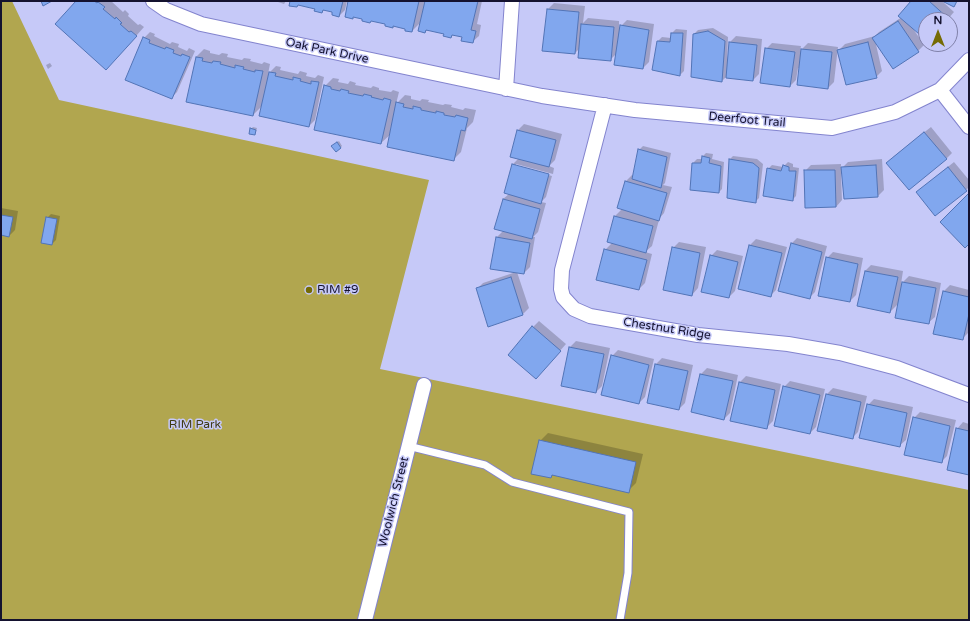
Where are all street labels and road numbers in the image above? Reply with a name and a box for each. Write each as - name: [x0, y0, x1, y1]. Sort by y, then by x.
- street label: Oak Park Drive: [284, 35, 370, 67]
- street label: Deerfoot Trail: [708, 109, 786, 131]
- street label: Chestnut Ridge: [622, 315, 712, 343]
- street label: Woolwich Street: [376, 455, 412, 549]

